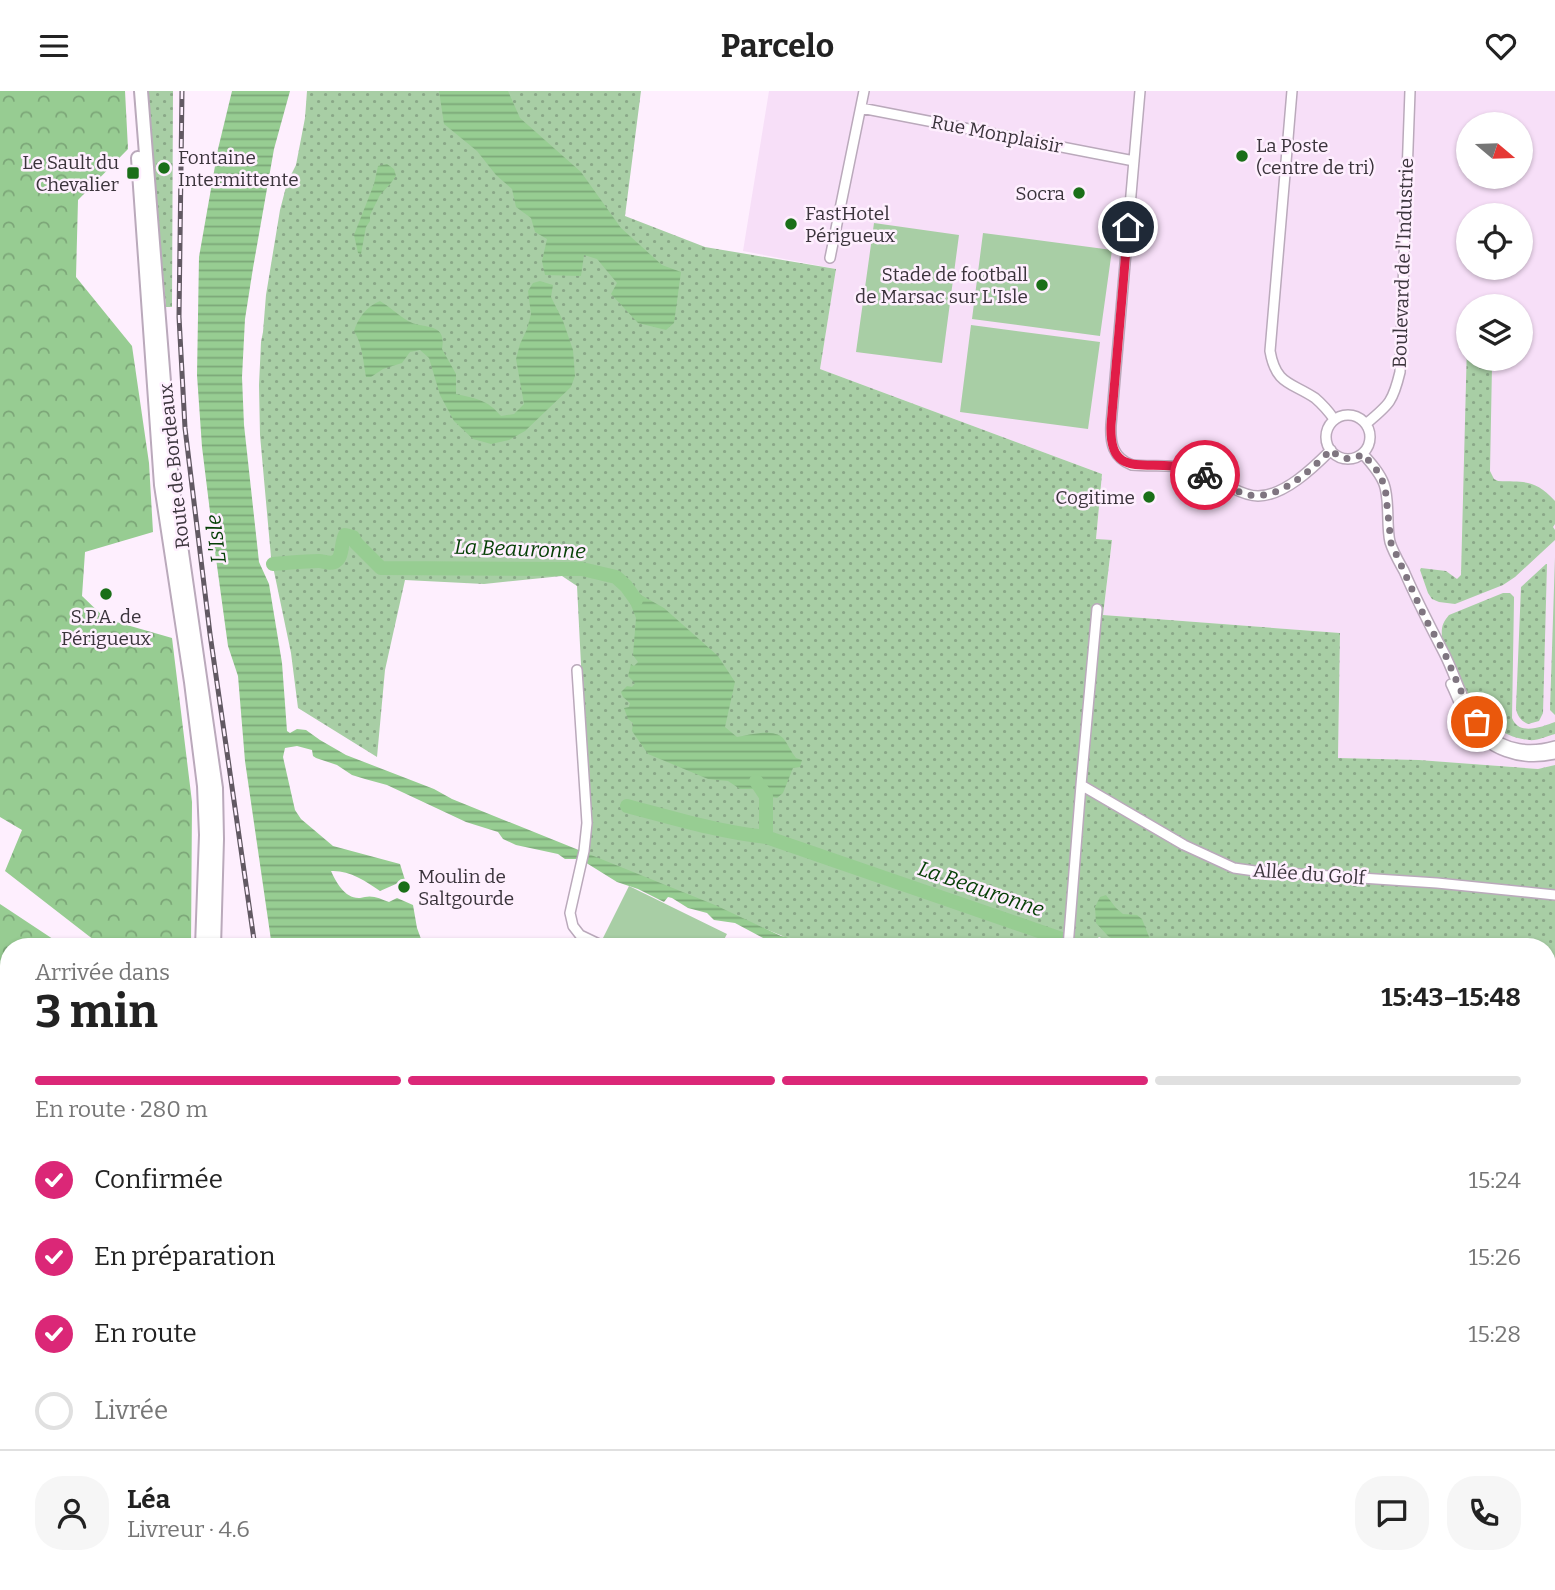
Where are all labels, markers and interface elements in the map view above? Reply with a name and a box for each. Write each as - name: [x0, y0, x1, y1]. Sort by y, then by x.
- icon: menu: [35, 27, 73, 65]
- text: Parcelo: [721, 27, 834, 65]
- icon: heart: [1482, 27, 1520, 65]
- street label: Rue Monplaisir: [929, 110, 1065, 158]
- north arrow: [1456, 112, 1533, 189]
- map controls: [1456, 112, 1533, 371]
- place label: La Poste (centre de tri): [1256, 134, 1375, 179]
- place label: Fontaine Intermittente: [178, 146, 299, 191]
- marker: La Poste (centre de tri): [1234, 148, 1250, 164]
- place label: Le Sault du Chevalier: [22, 151, 120, 196]
- street label: Boulevard de l'Industrie: [1388, 158, 1418, 368]
- marker: Fontaine Intermittente: [156, 160, 172, 176]
- marker: Le Sault du Chevalier: [125, 165, 141, 181]
- place label: Socra: [1015, 182, 1066, 205]
- marker: Socra: [1071, 185, 1087, 201]
- pin: [1098, 197, 1158, 257]
- place label: FastHotel Périgueux: [805, 202, 896, 247]
- button: locate: [1456, 203, 1533, 280]
- icon: home: [1109, 208, 1147, 246]
- marker: FastHotel Périgueux: [783, 216, 799, 232]
- place label: Stade de football de Marsac sur L'Isle: [855, 263, 1028, 308]
- marker: Stade de football de Marsac sur L'Isle: [1034, 277, 1050, 293]
- button: layers: [1456, 294, 1533, 371]
- street label: Route de Bordeaux: [154, 382, 194, 550]
- courier: [1170, 440, 1240, 510]
- icon: bike: [1186, 456, 1224, 494]
- place label: Cogitime: [1055, 486, 1135, 509]
- marker: Cogitime: [1141, 489, 1157, 505]
- water label: L'Isle: [200, 513, 232, 565]
- water label: La Beauronne: [454, 534, 587, 564]
- marker: S.P.A. de Périgueux: [98, 586, 114, 602]
- place label: S.P.A. de Périgueux: [61, 605, 152, 650]
- pin: [1447, 692, 1507, 752]
- icon: bag: [1458, 703, 1496, 741]
- water label: La Beauronne: [914, 855, 1048, 923]
- street label: Allée du Golf: [1252, 859, 1367, 889]
- place label: Moulin de Saltgourde: [418, 865, 514, 910]
- marker: Moulin de Saltgourde: [396, 879, 412, 895]
- text: Arrivée dans: [35, 958, 170, 986]
- text: 15:43–15:48: [1381, 982, 1521, 1013]
- text: 3 min: [35, 984, 158, 1039]
- text: En route · 280 m: [35, 1095, 208, 1123]
- icon: check: [35, 1161, 73, 1199]
- text: Confirmée: [94, 1164, 223, 1195]
- text: 15:24: [1469, 1166, 1521, 1194]
- icon: check: [35, 1238, 73, 1276]
- text: En préparation: [94, 1241, 275, 1272]
- text: 15:26: [1469, 1243, 1521, 1271]
- icon: check: [35, 1315, 73, 1353]
- text: En route: [94, 1318, 197, 1349]
- text: 15:28: [1468, 1320, 1521, 1348]
- text: Livrée: [94, 1395, 168, 1426]
- button: person: [35, 1476, 109, 1550]
- button: chat: [1355, 1476, 1429, 1550]
- button: phone: [1447, 1476, 1521, 1550]
- text: Léa: [127, 1484, 170, 1515]
- text: Livreur · 4.6: [127, 1515, 250, 1543]

